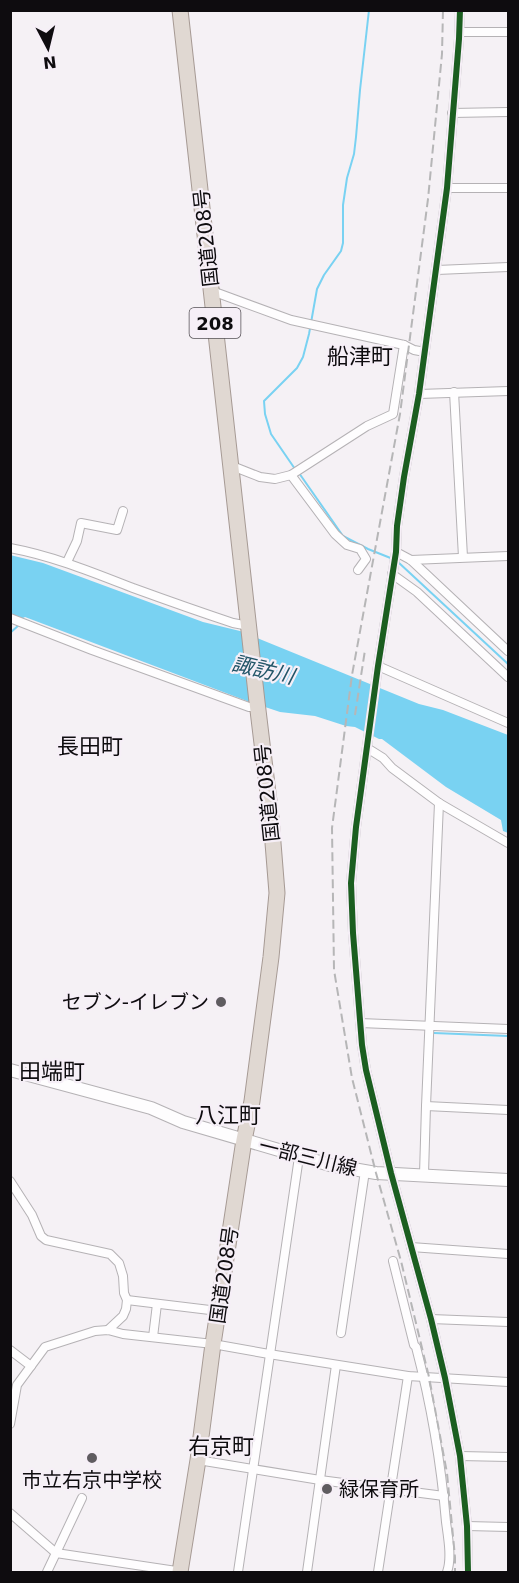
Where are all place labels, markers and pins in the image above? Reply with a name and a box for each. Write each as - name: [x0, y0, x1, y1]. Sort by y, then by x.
- place label: セブン-イレブン: [62, 990, 209, 1014]
- marker: セブン-イレブン: [214, 995, 228, 1009]
- marker: 市立右京中学校: [85, 1451, 99, 1465]
- place label: 市立右京中学校: [22, 1468, 162, 1492]
- place label: 緑保育所: [339, 1477, 419, 1501]
- marker: 緑保育所: [320, 1482, 334, 1496]

